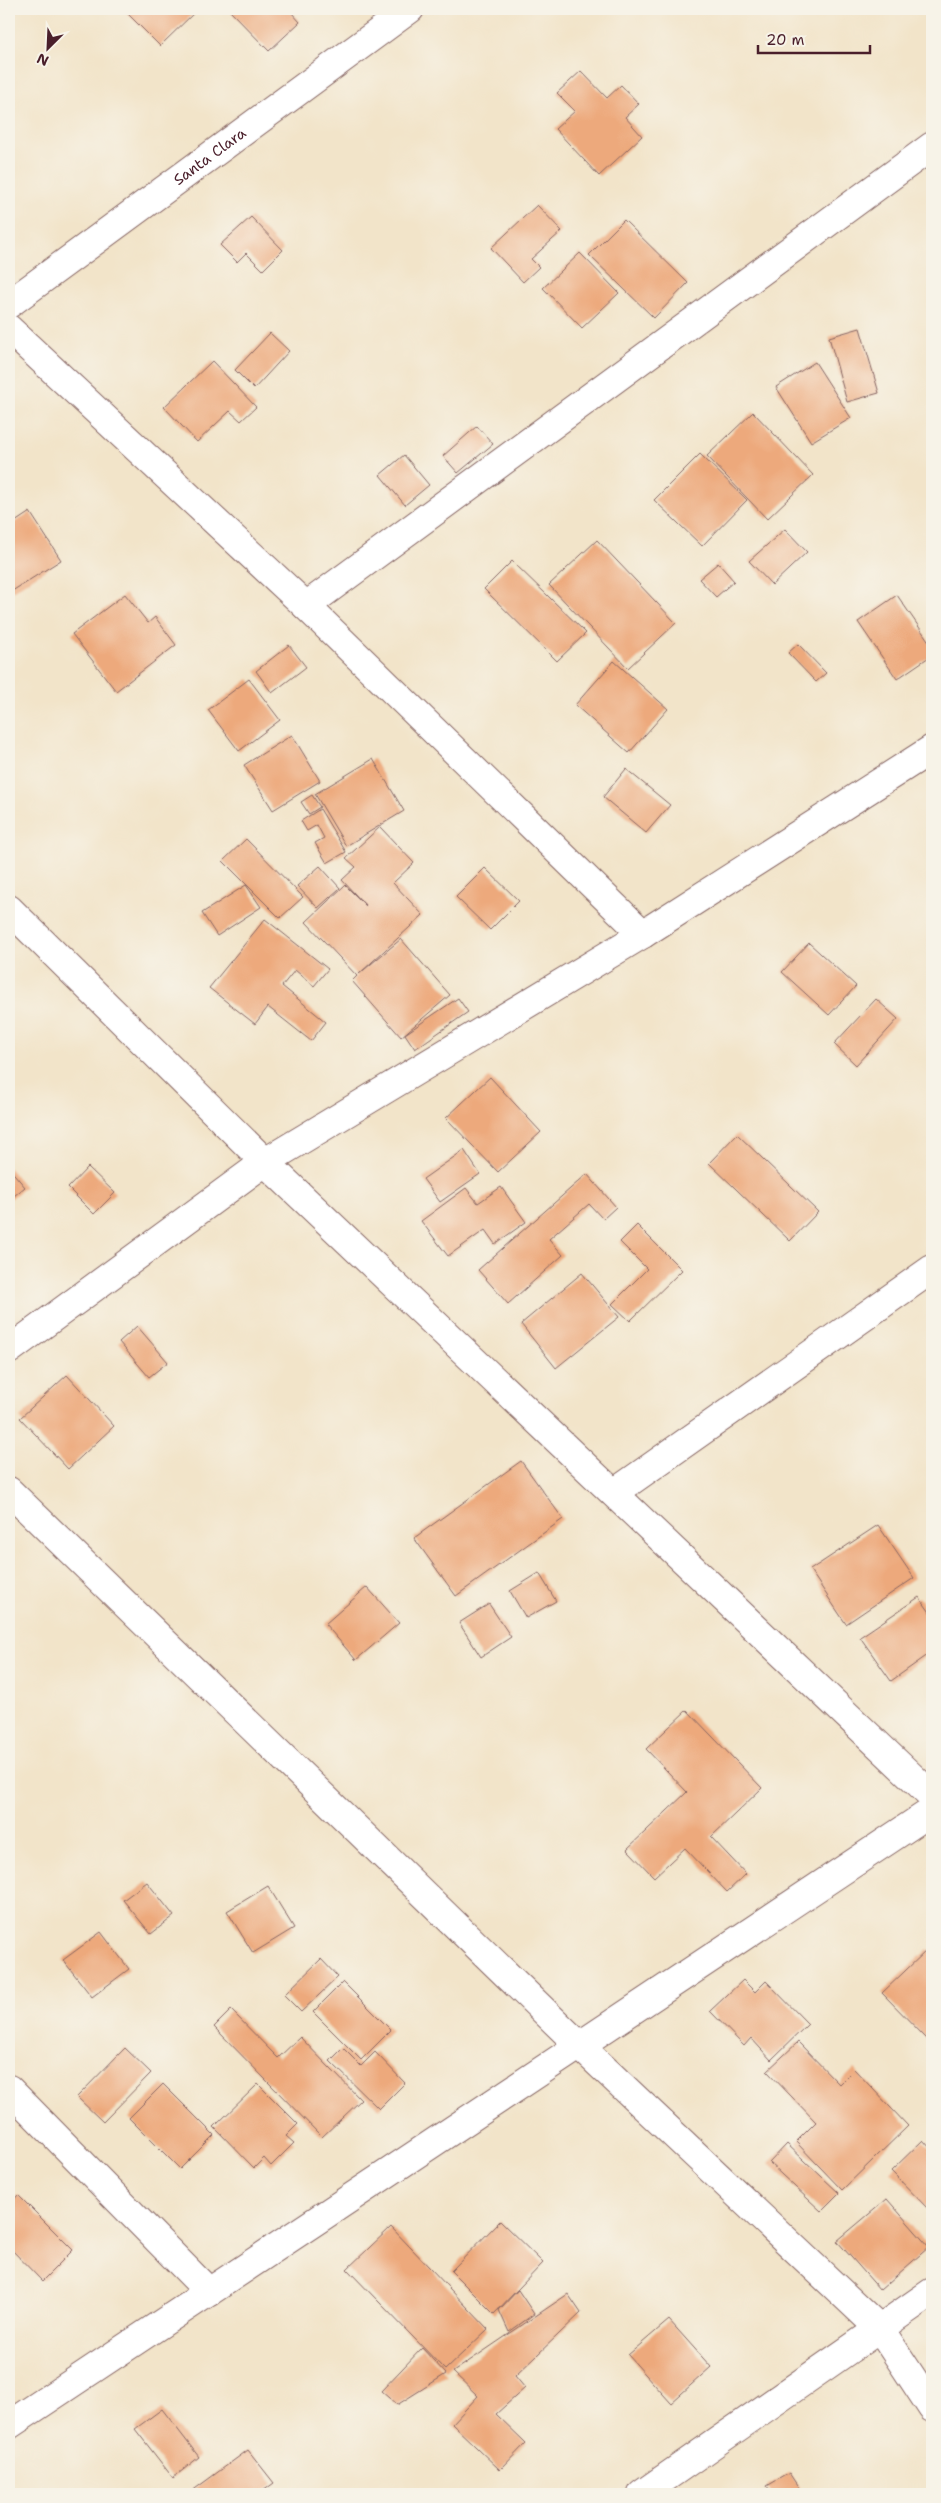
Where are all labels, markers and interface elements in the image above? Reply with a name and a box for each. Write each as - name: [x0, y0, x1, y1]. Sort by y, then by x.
- north arrow: [22, 22, 72, 72]
- scale bar: [758, 22, 871, 54]
- text: 20 m: [766, 30, 805, 50]
- text: N: [34, 49, 51, 70]
- street label: Santa Clara: [169, 123, 250, 190]

